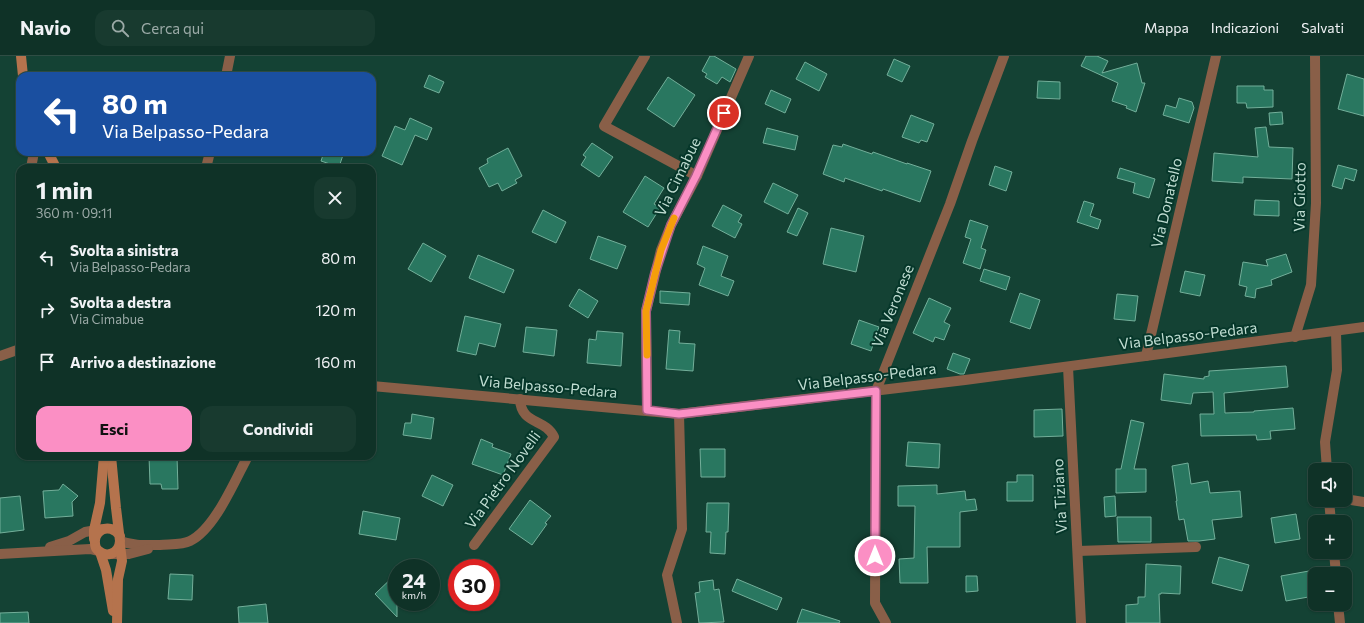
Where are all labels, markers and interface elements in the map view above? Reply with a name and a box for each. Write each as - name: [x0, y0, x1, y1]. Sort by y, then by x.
- search box: [95, 10, 375, 46]
- text: Navio: [20, 16, 71, 39]
- icon: search: [109, 17, 131, 39]
- text: Cerca qui: [141, 19, 204, 37]
- text: Mappa: [1144, 19, 1189, 36]
- text: Indicazioni: [1211, 19, 1279, 36]
- text: Salvati: [1301, 19, 1344, 36]
- text: 80 m: [102, 86, 168, 120]
- icon: left: [36, 88, 88, 140]
- pin: [707, 96, 741, 130]
- icon: arrive: [713, 102, 735, 124]
- text: Via Belpasso-Pedara: [102, 120, 269, 142]
- street label: Via Cimabue: [650, 134, 704, 219]
- street label: Via Donatello: [1147, 156, 1185, 250]
- street label: Via Giotto: [1289, 162, 1309, 232]
- text: 1 min: [36, 175, 93, 204]
- button: close: [314, 177, 356, 219]
- text: 360 m · 09:11: [36, 205, 112, 221]
- text: Svolta a sinistra: [70, 241, 179, 259]
- icon: left: [36, 247, 58, 269]
- text: 80 m: [321, 249, 356, 267]
- text: Via Belpasso-Pedara: [70, 259, 191, 275]
- street label: Via Veronese: [867, 261, 917, 350]
- text: Svolta a destra: [70, 293, 171, 311]
- icon: right: [36, 299, 58, 321]
- text: 120 m: [316, 301, 356, 319]
- text: Via Cimabue: [70, 311, 144, 327]
- street label: Via Belpasso-Pedara: [1118, 318, 1258, 352]
- icon: arrive: [36, 351, 58, 373]
- text: Arrivo a destinazione: [70, 353, 216, 371]
- text: 160 m: [315, 353, 356, 371]
- street label: Via Belpasso-Pedara: [797, 359, 937, 393]
- street label: Via Belpasso-Pedara: [478, 371, 618, 401]
- button: Esci: [36, 406, 192, 452]
- button: Condividi: [200, 406, 356, 452]
- street label: Via Pietro Novelli: [461, 427, 544, 532]
- street label: Via Tiziano: [1048, 458, 1070, 534]
- map controls: [1308, 463, 1352, 611]
- button: sound: [1308, 463, 1352, 507]
- button: +: [1308, 515, 1352, 559]
- position arrow: [854, 535, 896, 577]
- speed limit sign: 30: [448, 559, 500, 611]
- button: −: [1308, 567, 1352, 611]
- text: 24: [402, 568, 426, 592]
- text: km/h: [402, 589, 426, 601]

